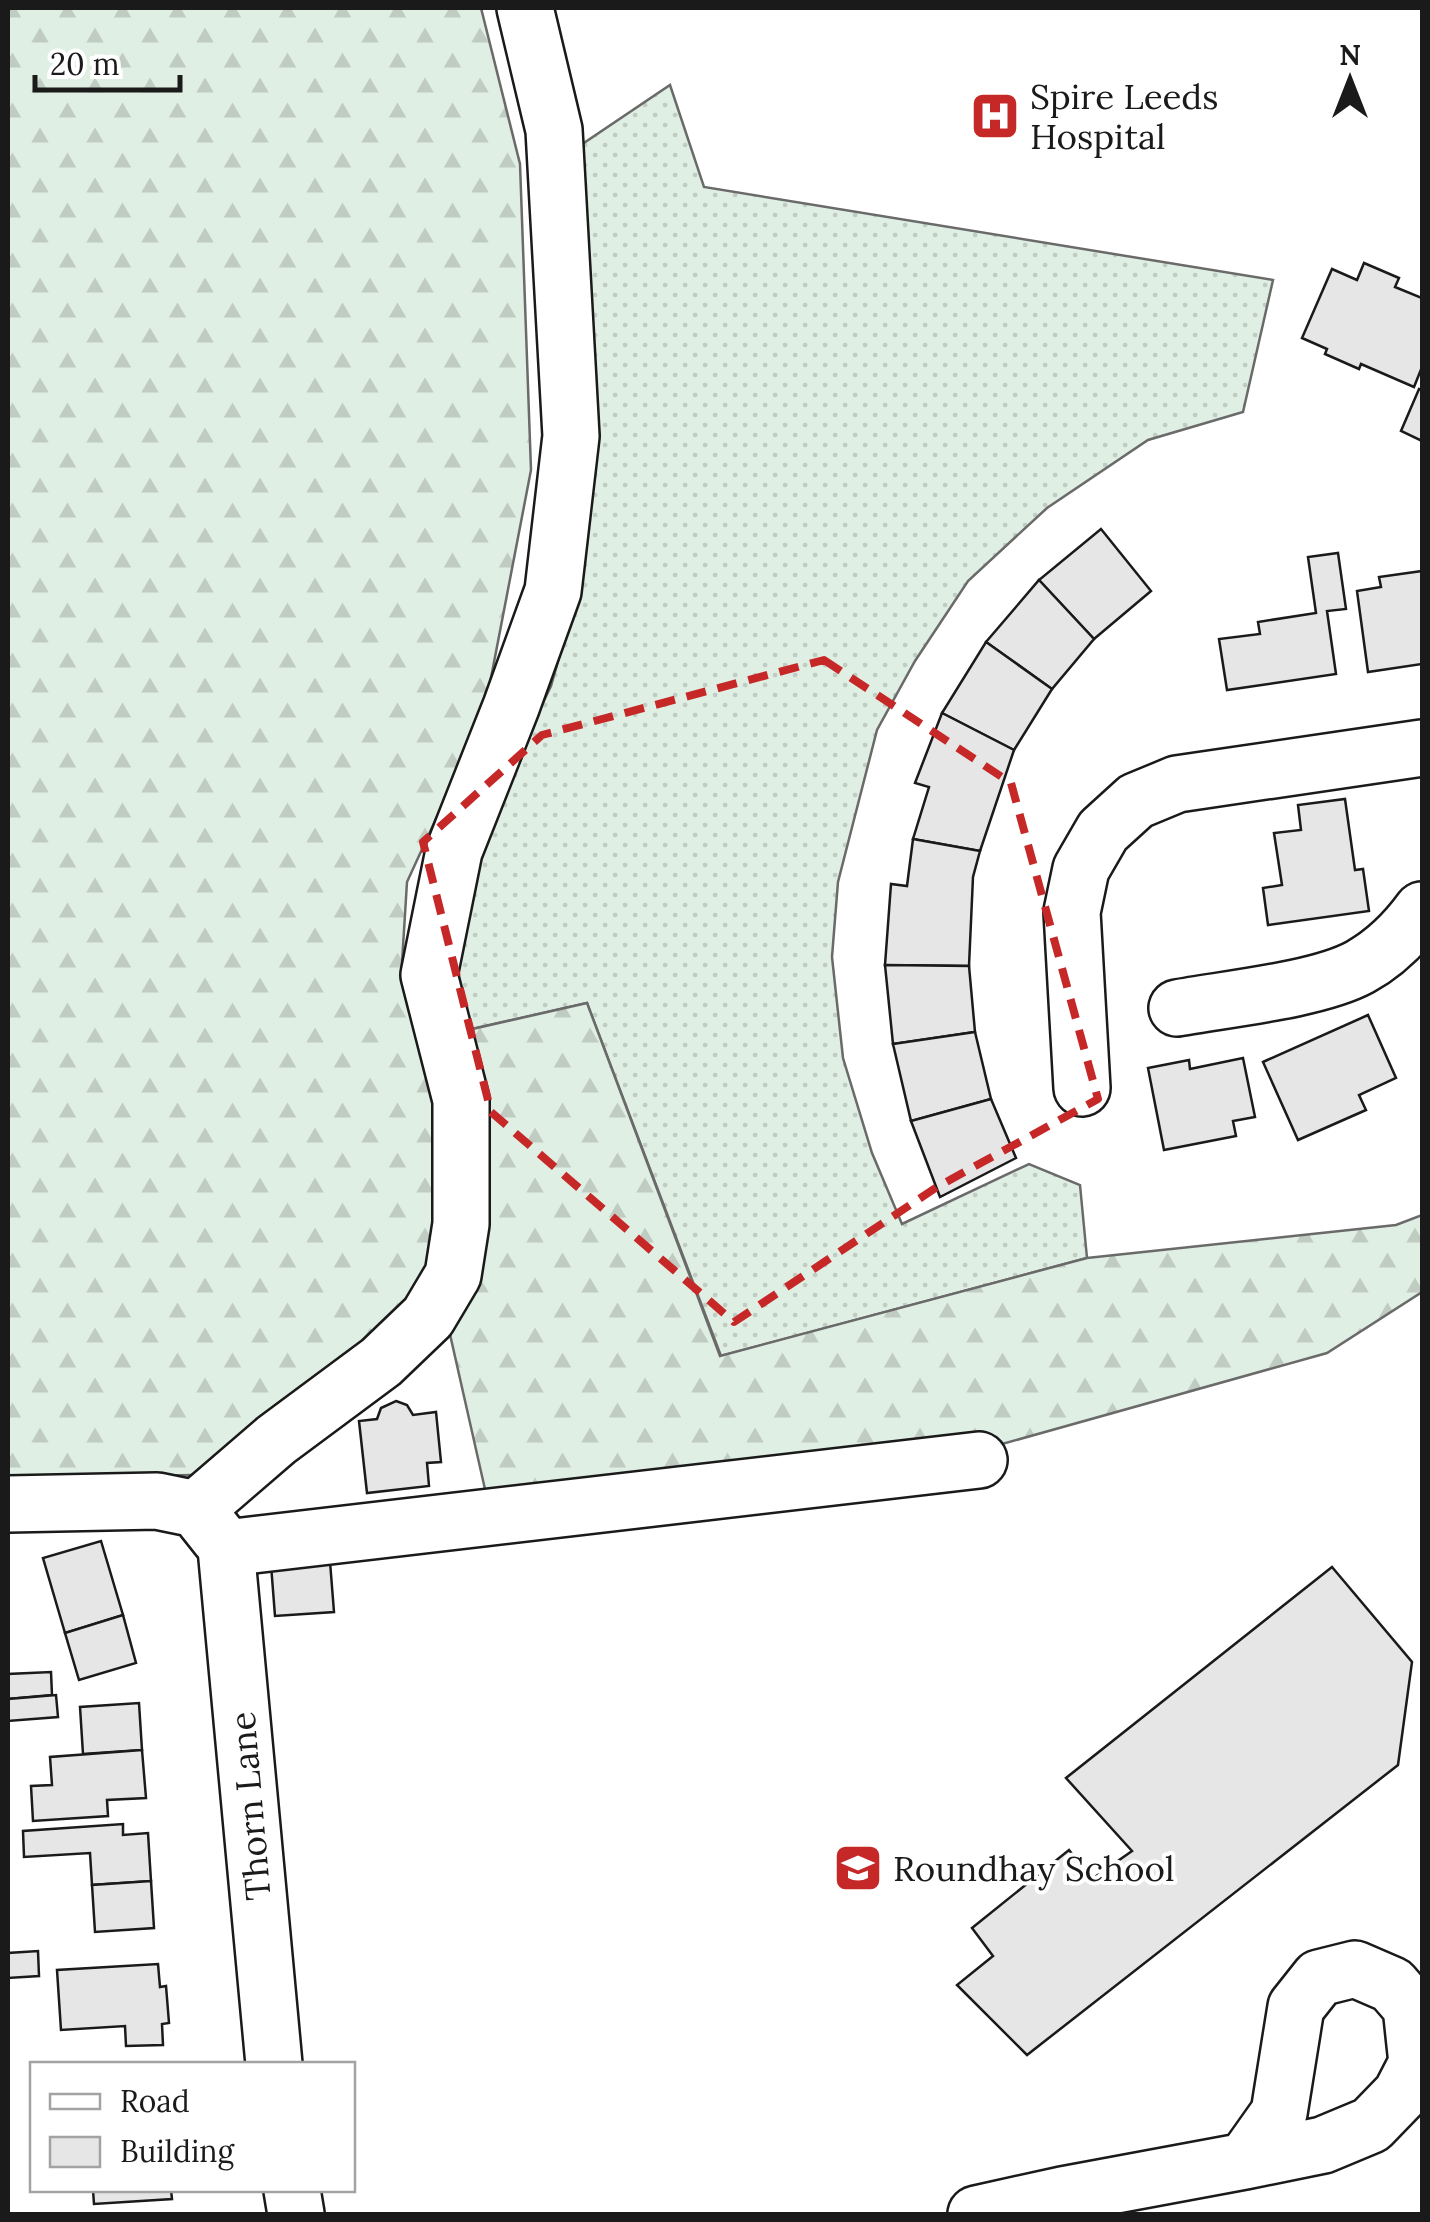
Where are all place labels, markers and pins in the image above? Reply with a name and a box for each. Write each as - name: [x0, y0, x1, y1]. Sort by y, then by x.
- place label: Spire Leeds Hospital: [1030, 74, 1218, 159]
- hospital icon: Spire Leeds Hospital: [969, 90, 1021, 142]
- school or university icon: Roundhay School: [832, 1842, 884, 1894]
- place label: Roundhay School: [893, 1846, 1175, 1891]

